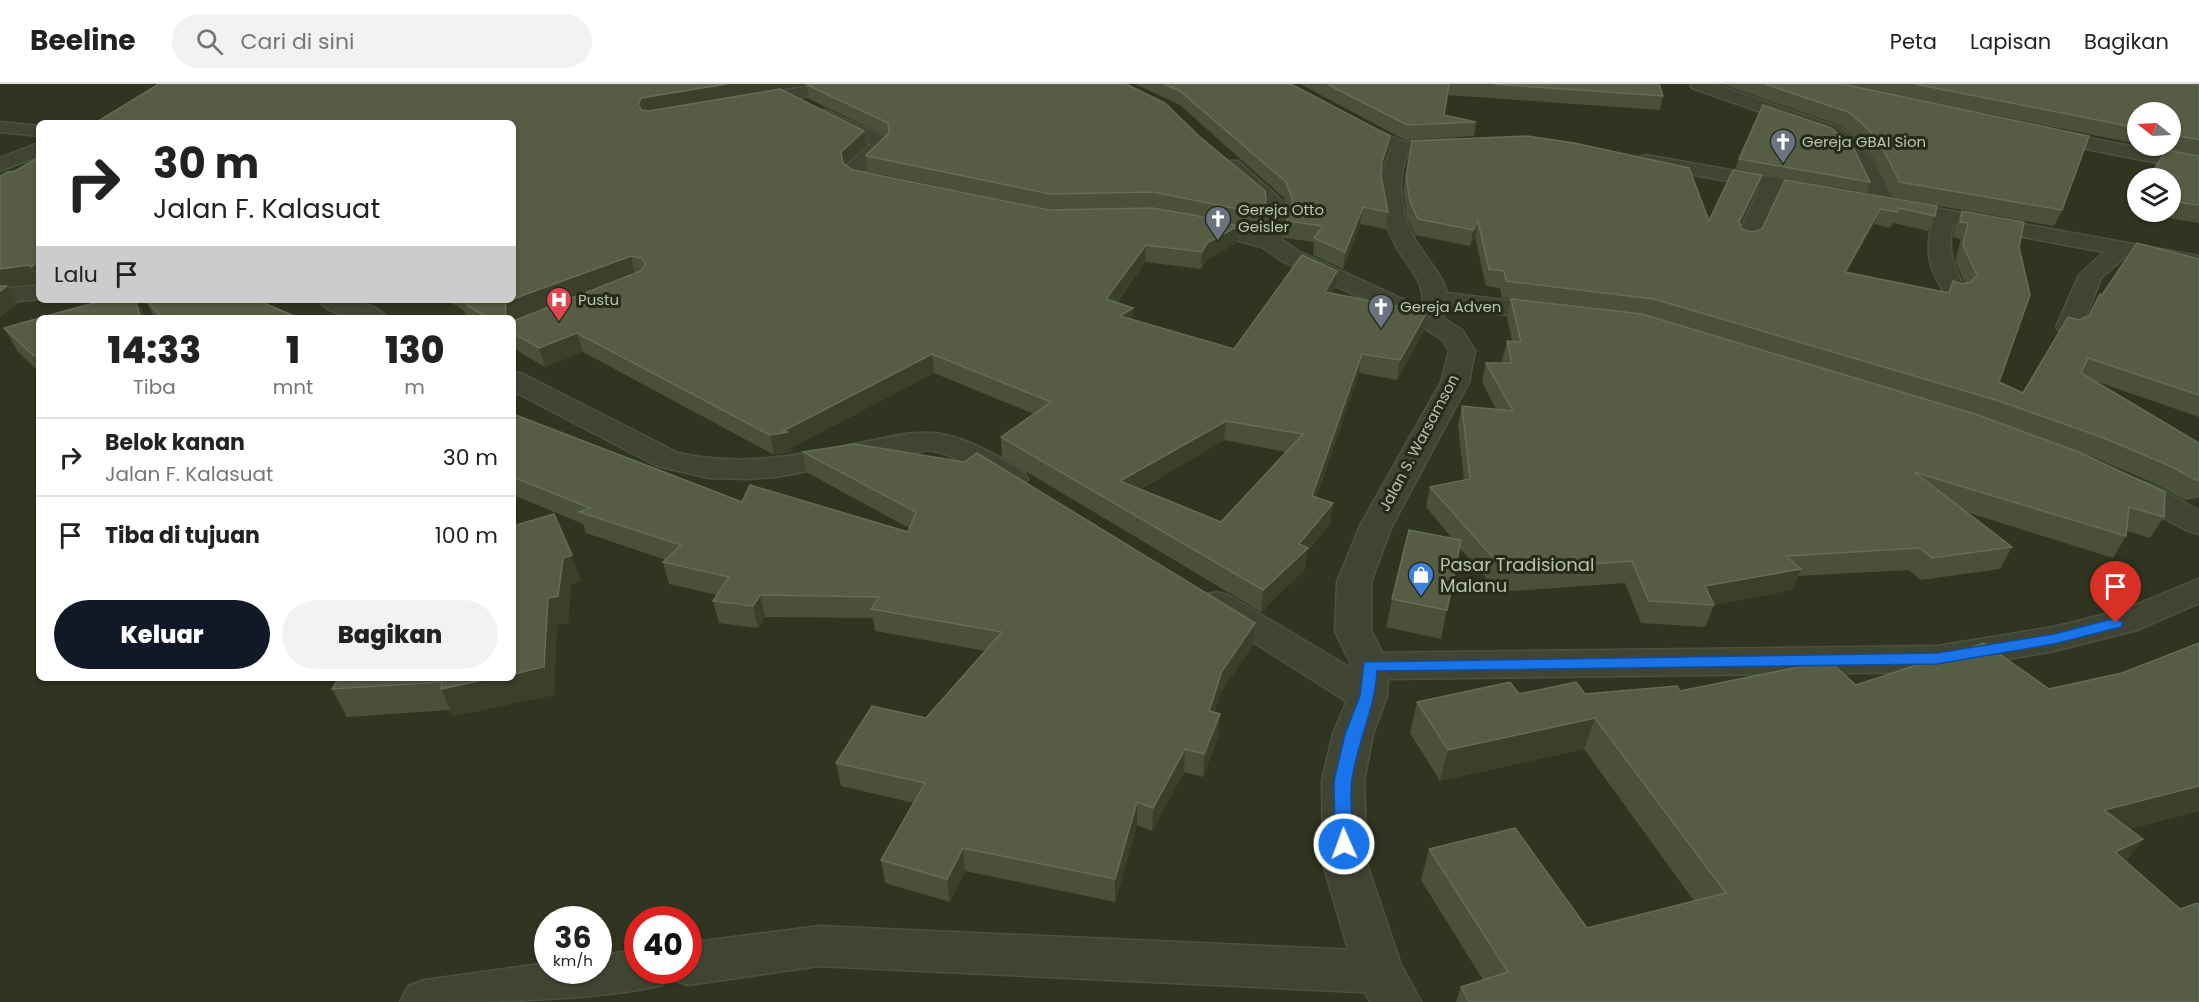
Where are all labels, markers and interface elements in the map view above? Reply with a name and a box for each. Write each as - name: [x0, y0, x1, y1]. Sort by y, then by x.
- search box: [172, 14, 592, 68]
- text: Beeline: [30, 21, 136, 60]
- icon: search: [193, 25, 226, 58]
- text: Cari di sini: [241, 26, 355, 57]
- text: Peta: [1890, 27, 1937, 56]
- text: Lapisan: [1970, 27, 2051, 56]
- text: Bagikan: [2084, 27, 2169, 56]
- north arrow: [2127, 102, 2181, 156]
- map controls: [2127, 102, 2181, 222]
- church icon: Gereja GBAI Sion: [1768, 127, 1798, 165]
- place label: Gereja GBAI Sion: [1802, 131, 1926, 152]
- text: 30 m: [153, 134, 259, 193]
- icon: right: [54, 144, 132, 222]
- button: layers: [2127, 168, 2181, 222]
- text: Jalan F. Kalasuat: [153, 190, 380, 227]
- place label: Gereja Otto Geisler: [1238, 199, 1324, 237]
- church icon: Gereja Otto Geisler: [1203, 204, 1233, 242]
- icon: arrive: [110, 258, 143, 291]
- text: Lalu: [54, 259, 98, 290]
- hospital icon: Pustu: [544, 285, 574, 323]
- place label: Pustu: [578, 289, 619, 310]
- church icon: Gereja Adven: [1366, 292, 1396, 330]
- place label: Gereja Adven: [1400, 296, 1501, 317]
- text: 14:33: [108, 325, 201, 376]
- text: 1: [286, 325, 300, 376]
- text: 130: [385, 325, 444, 376]
- street label: Jalan S. Warsamson: [1374, 371, 1464, 515]
- text: Tiba: [133, 373, 176, 401]
- text: mnt: [273, 373, 313, 401]
- text: m: [404, 373, 425, 401]
- text: Belok kanan: [105, 427, 245, 458]
- icon: right: [54, 441, 87, 474]
- text: 30 m: [443, 442, 498, 473]
- text: Jalan F. Kalasuat: [105, 460, 273, 488]
- icon: arrive: [54, 519, 87, 552]
- text: Tiba di tujuan: [105, 520, 260, 551]
- text: 100 m: [435, 520, 498, 551]
- place label: Pasar Tradisional Malanu: [1440, 552, 1594, 598]
- shop icon: Pasar Tradisional Malanu: [1406, 560, 1436, 598]
- pin: [2090, 561, 2141, 623]
- icon: arrive: [2099, 570, 2132, 603]
- button: Keluar: [54, 600, 270, 669]
- button: Bagikan: [282, 600, 498, 669]
- position arrow: [1312, 812, 1376, 876]
- speed limit sign: 40: [624, 906, 702, 984]
- text: 36: [554, 916, 592, 959]
- text: km/h: [553, 950, 593, 971]

